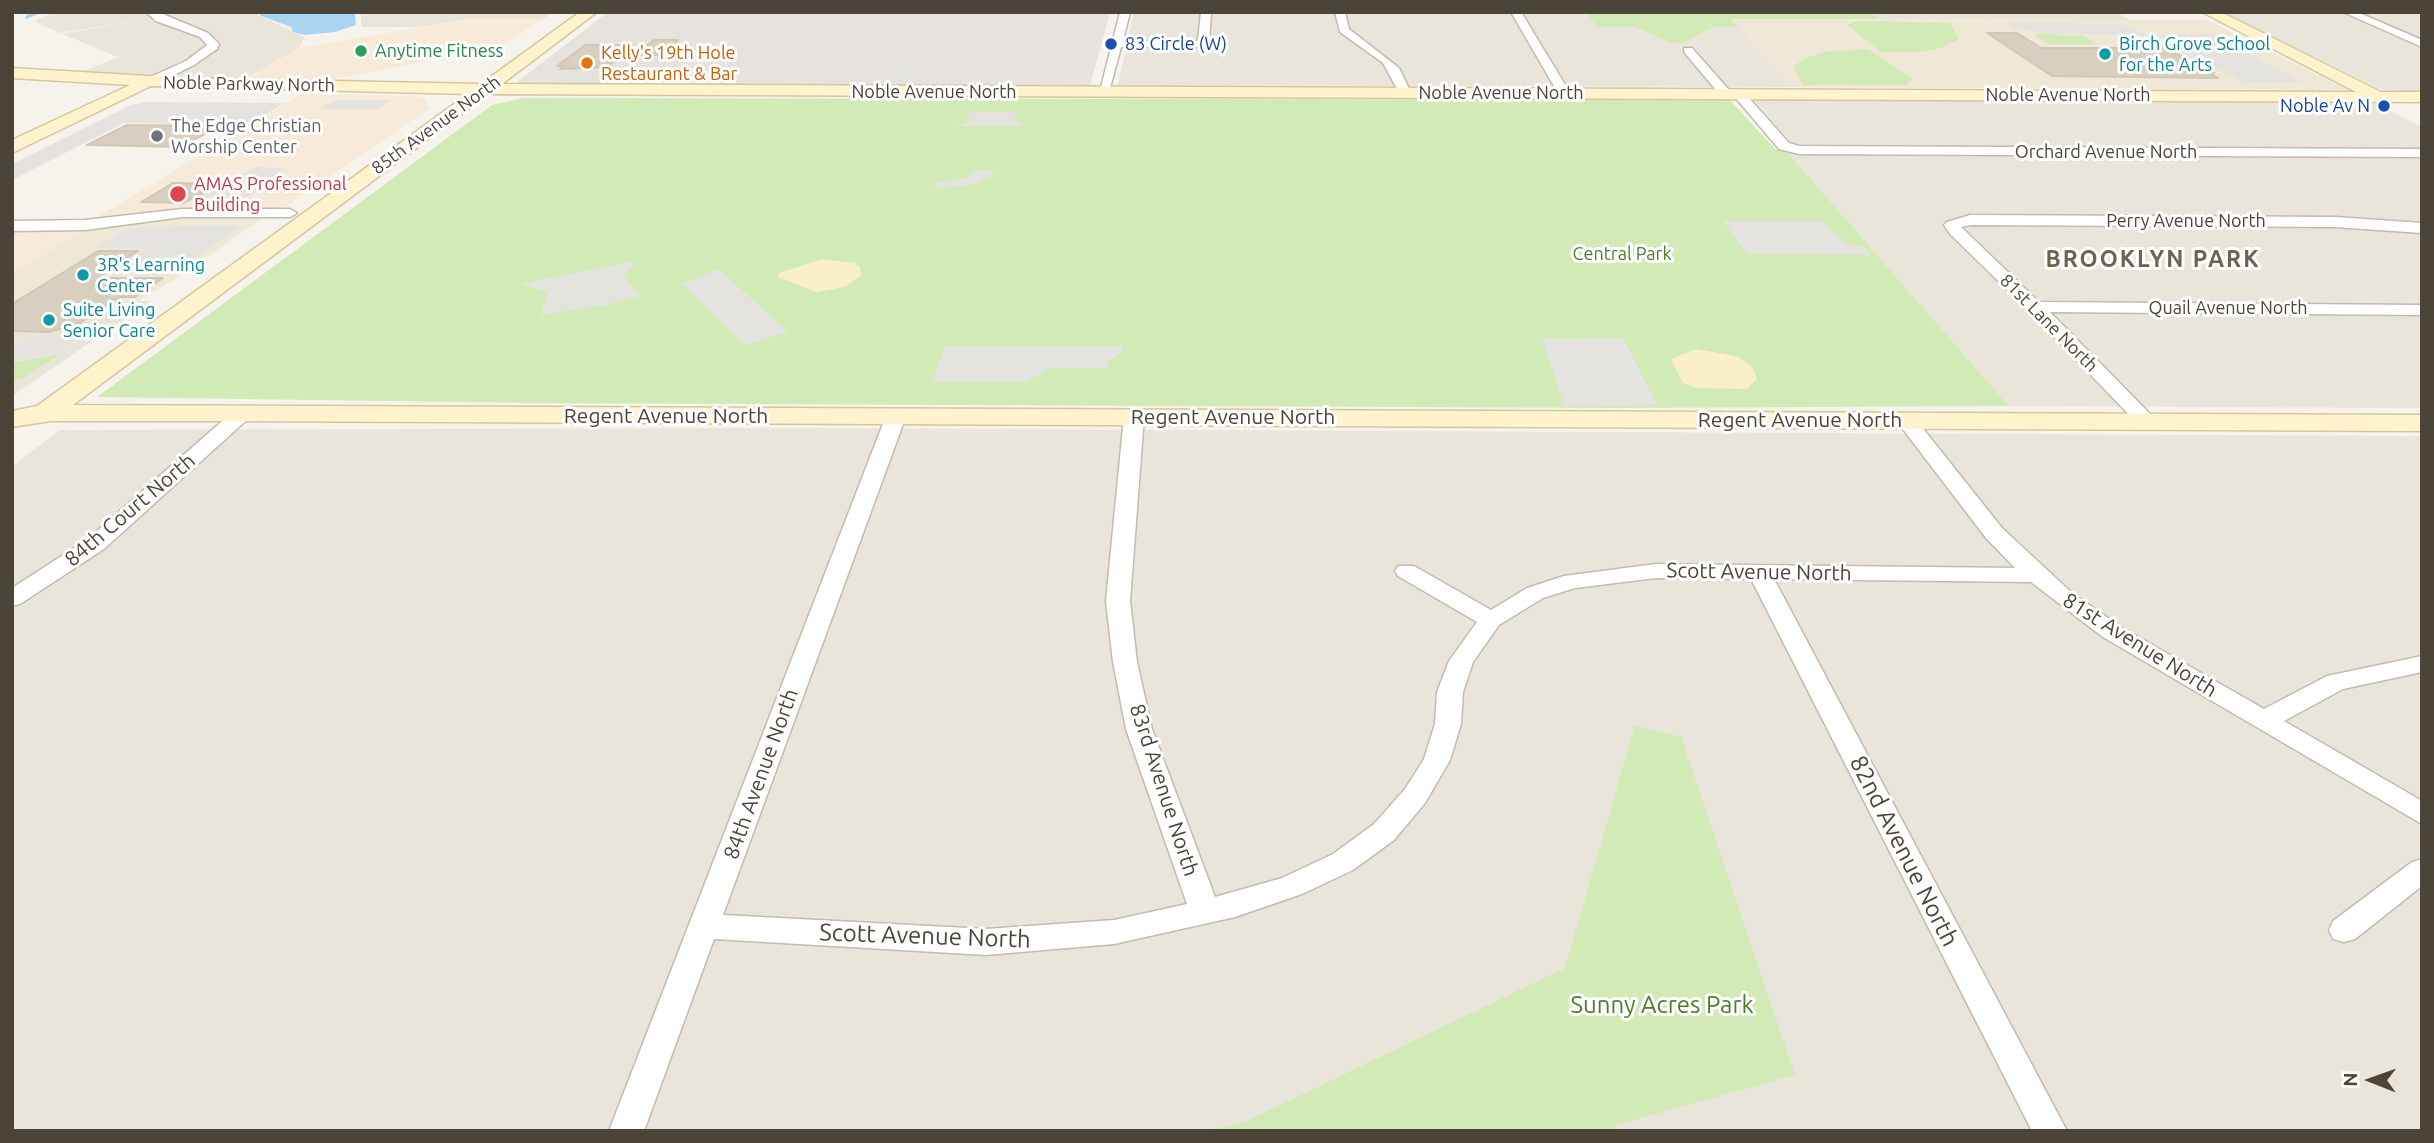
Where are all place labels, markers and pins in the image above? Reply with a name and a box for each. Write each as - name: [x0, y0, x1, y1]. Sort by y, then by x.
- place label: 83 Circle (W): [1125, 33, 1227, 55]
- place label: Birch Grove School for the Arts: [2119, 33, 2270, 76]
- marker: 83 Circle (W): [1103, 36, 1119, 52]
- place label: Anytime Fitness: [375, 40, 503, 62]
- place label: Kelly's 19th Hole Restaurant & Bar: [601, 42, 737, 84]
- marker: Anytime Fitness: [353, 43, 369, 59]
- marker: Birch Grove School for the Arts: [2097, 46, 2113, 62]
- marker: Kelly's 19th Hole Restaurant & Bar: [579, 55, 595, 71]
- place label: Noble Av N: [2280, 95, 2370, 117]
- marker: Noble Av N: [2376, 98, 2392, 114]
- place label: The Edge Christian Worship Center: [171, 115, 322, 158]
- marker: The Edge Christian Worship Center: [149, 128, 165, 144]
- place label: AMAS Professional Building: [194, 173, 347, 216]
- marker: AMAS Professional Building: [168, 184, 188, 204]
- place label: 3R's Learning Center: [97, 254, 205, 296]
- marker: 3R's Learning Center: [75, 267, 91, 283]
- place label: Suite Living Senior Care: [63, 299, 156, 342]
- marker: Suite Living Senior Care: [41, 312, 57, 328]

